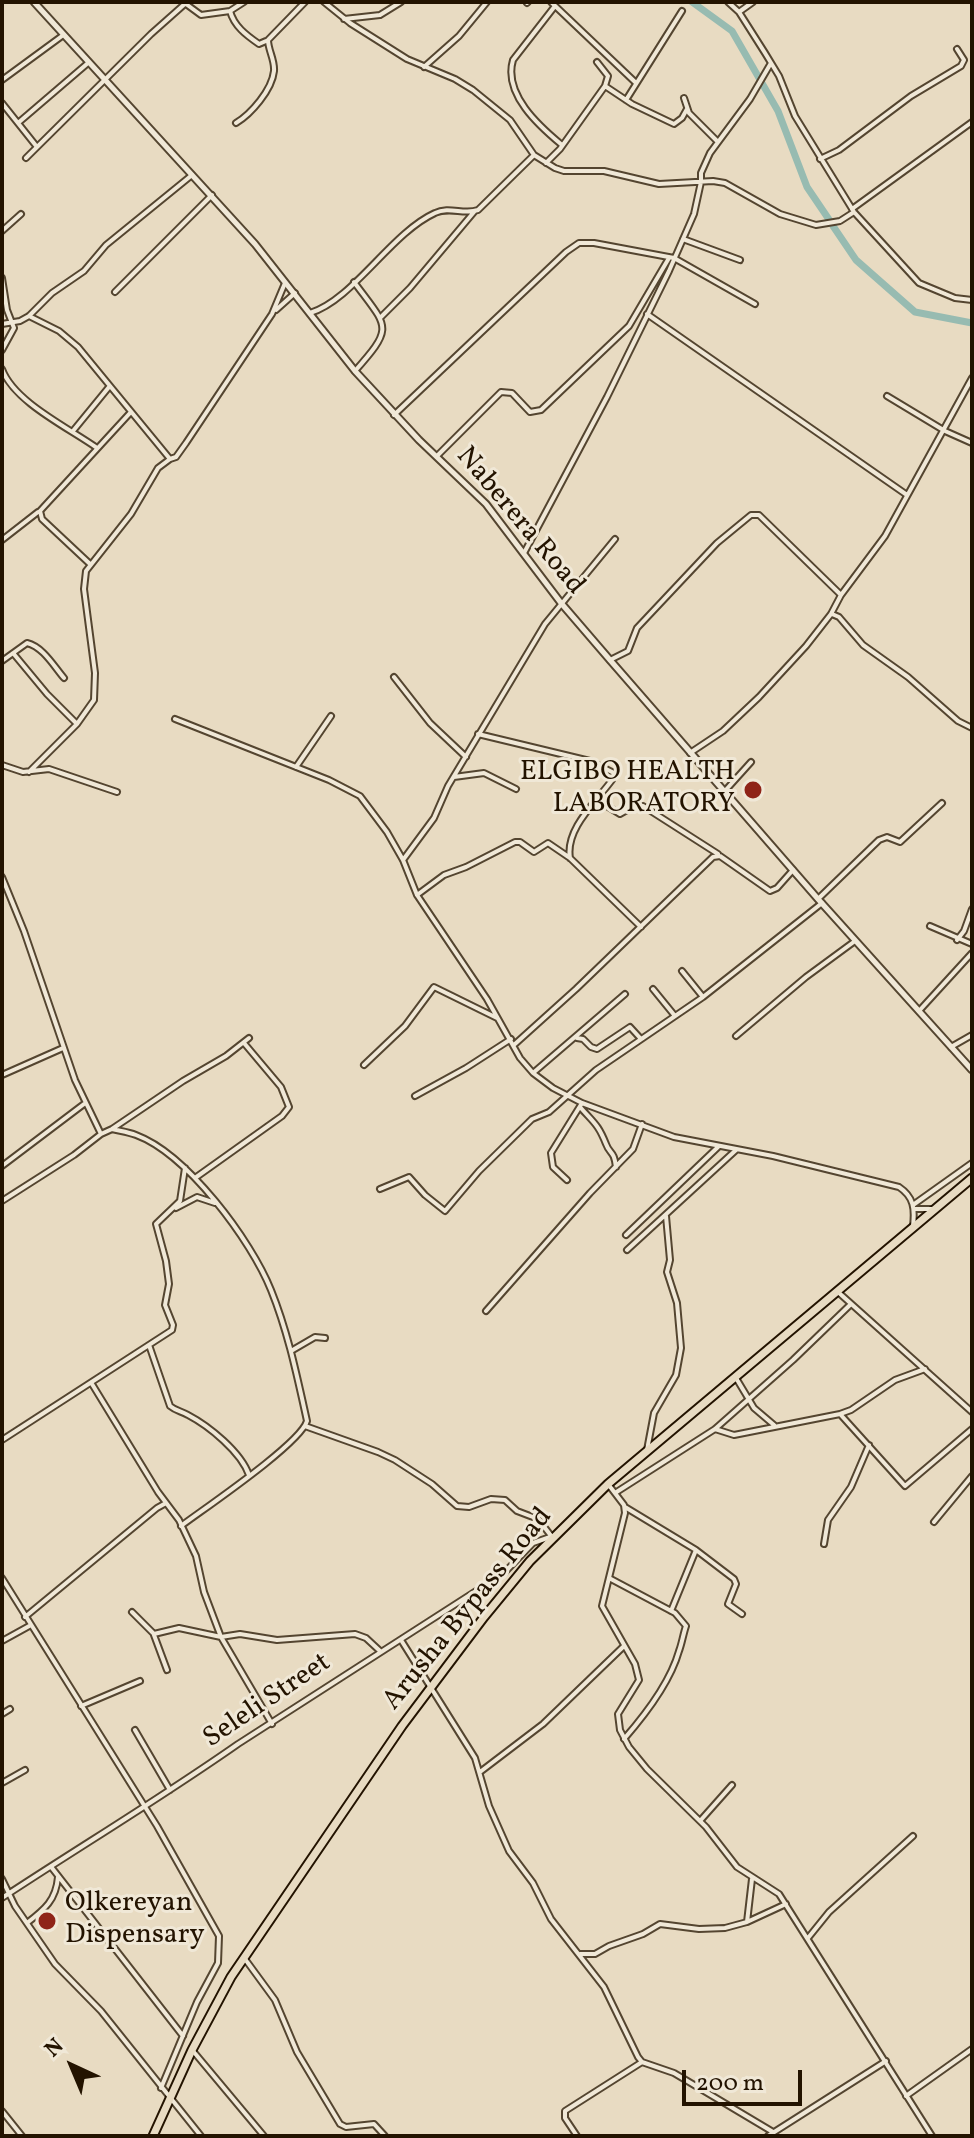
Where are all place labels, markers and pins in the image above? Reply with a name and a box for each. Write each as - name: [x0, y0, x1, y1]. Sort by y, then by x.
- place label: ELGIBO HEALTH LABORATORY: [520, 757, 735, 823]
- marker: ELGIBO HEALTH LABORATORY: [742, 779, 764, 801]
- place label: Olkereyan Dispensary: [65, 1888, 205, 1954]
- marker: Olkereyan Dispensary: [36, 1910, 58, 1932]

